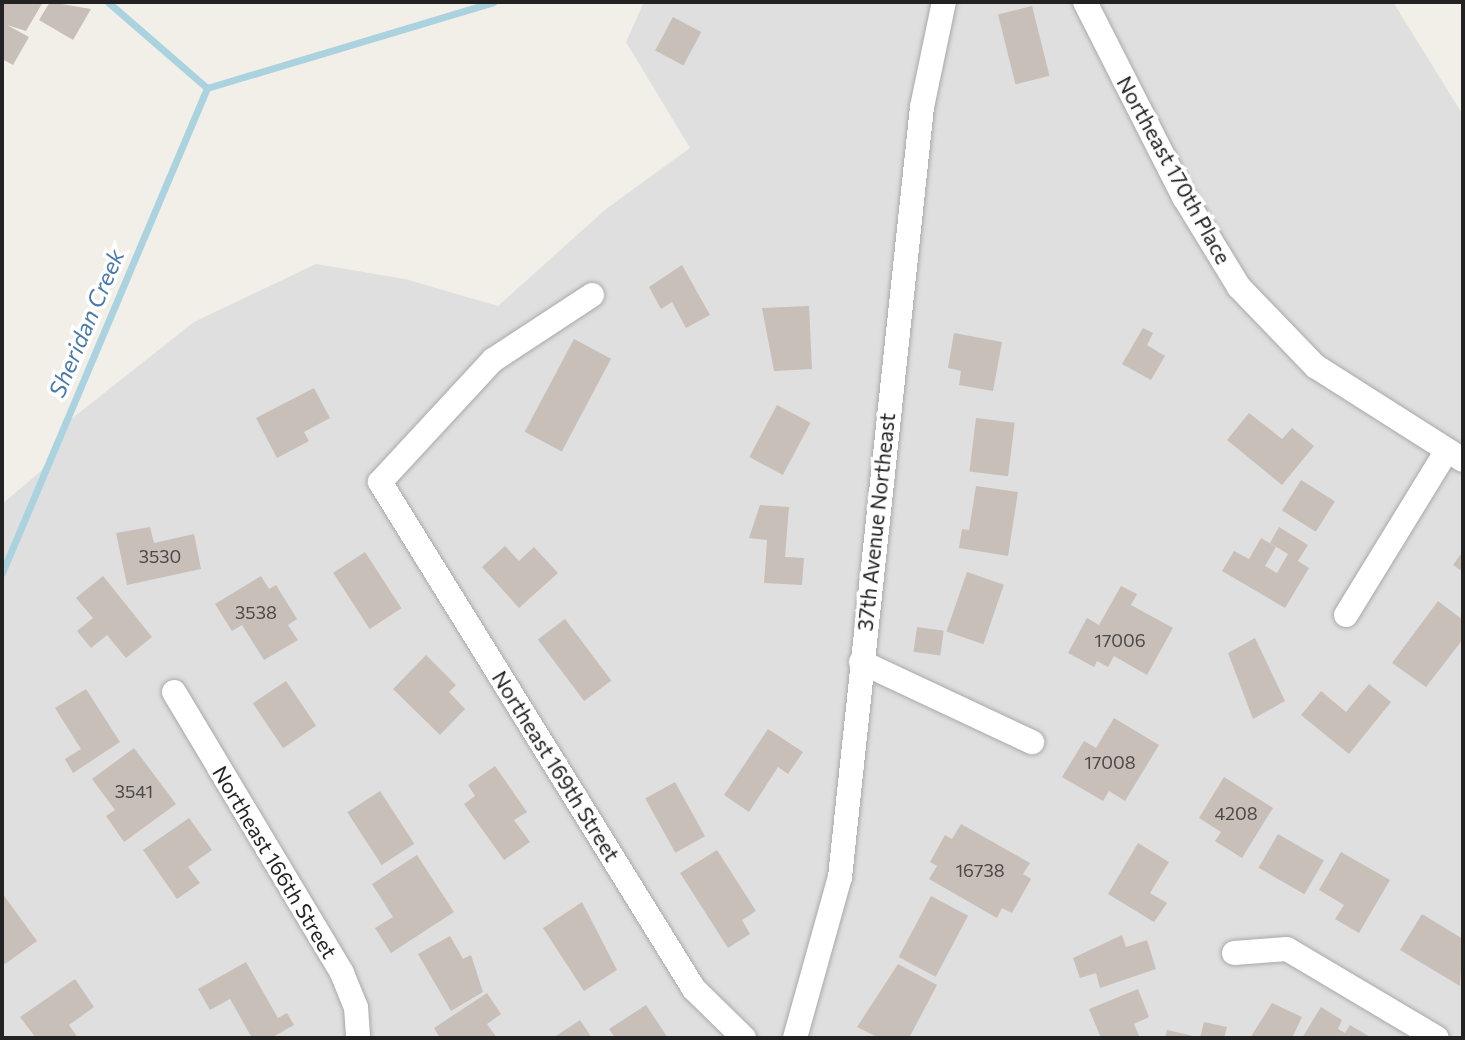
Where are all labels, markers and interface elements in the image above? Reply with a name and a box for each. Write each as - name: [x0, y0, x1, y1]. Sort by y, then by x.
- street label: Northeast 170th Place: [1112, 72, 1236, 268]
- water label: Sheridan Creek: [42, 245, 130, 401]
- street label: 37th Avenue Northeast: [852, 412, 900, 632]
- house number: 3530: [139, 545, 181, 567]
- house number: 3538: [235, 601, 277, 623]
- house number: 17006: [1094, 629, 1146, 651]
- street label: Northeast 169th Street: [487, 666, 625, 866]
- house number: 17008: [1084, 751, 1136, 773]
- street label: Northeast 166th Street: [208, 761, 342, 963]
- house number: 3541: [115, 780, 153, 802]
- house number: 4208: [1214, 802, 1258, 824]
- house number: 16738: [955, 859, 1005, 881]

